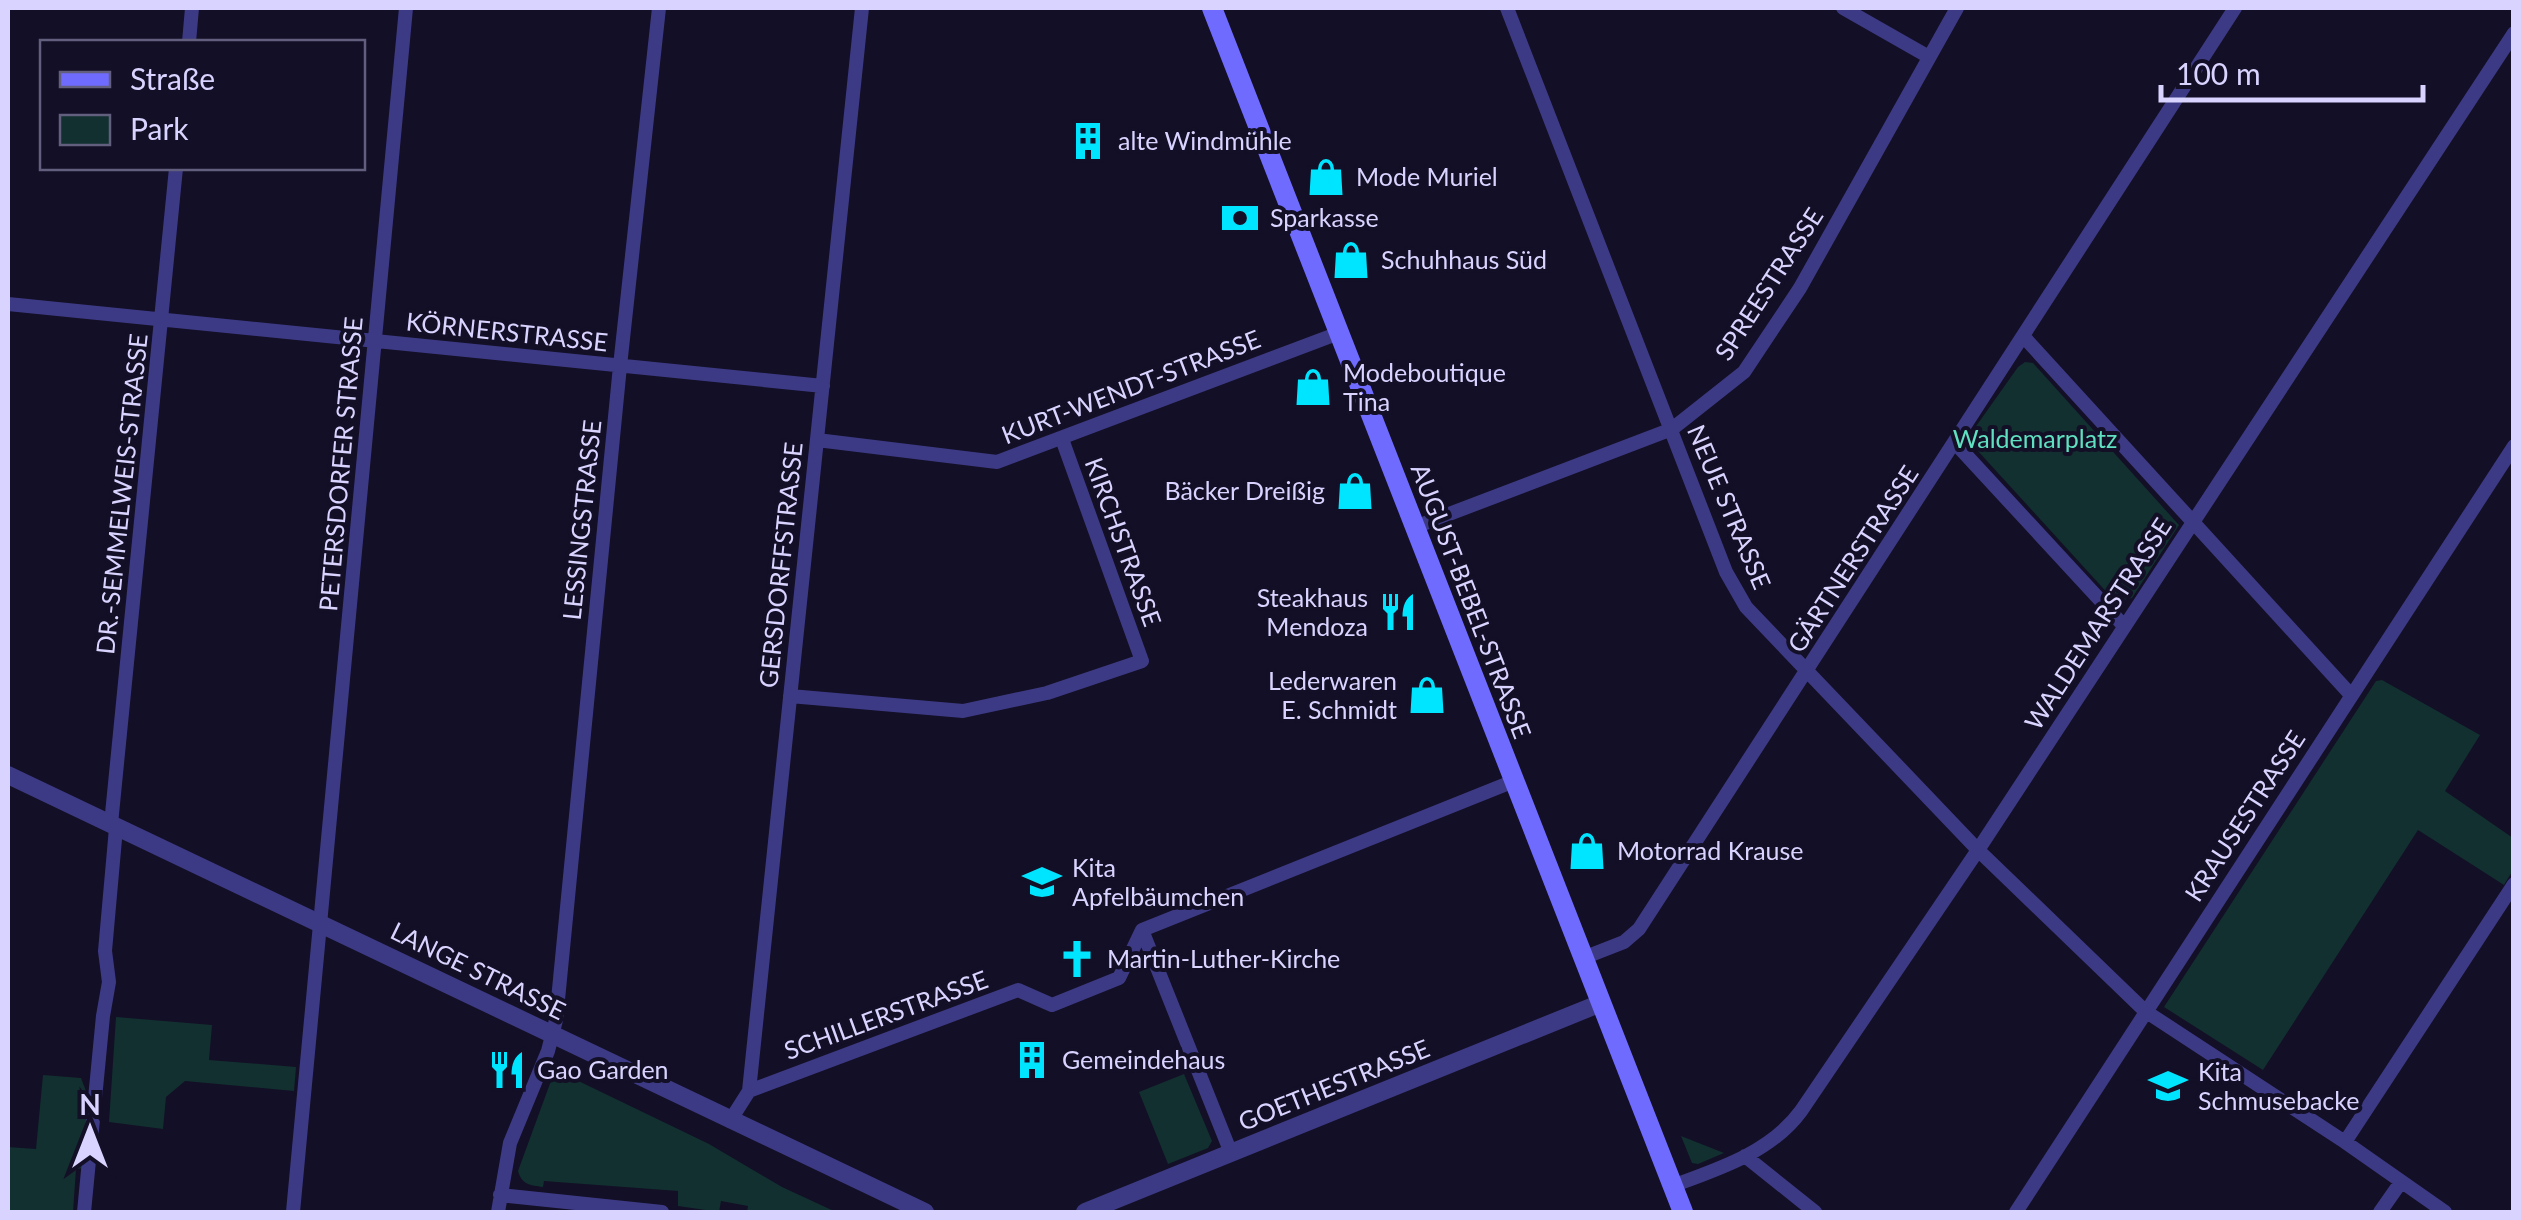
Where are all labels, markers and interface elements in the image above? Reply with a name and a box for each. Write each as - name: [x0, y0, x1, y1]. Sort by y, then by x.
- legend: [40, 40, 365, 170]
- scale bar: [2161, 40, 2424, 102]
- text: 100 m: [2176, 55, 2261, 91]
- text: Straße: [130, 60, 215, 96]
- text: Park: [130, 110, 189, 146]
- building icon: alte Windmühle: [1067, 120, 1109, 162]
- place label: alte Windmühle: [1118, 125, 1292, 155]
- shop icon: Mode Muriel: [1305, 156, 1347, 198]
- place label: Mode Muriel: [1356, 161, 1498, 191]
- bank icon: Sparkasse: [1219, 197, 1261, 239]
- place label: Sparkasse: [1270, 202, 1379, 232]
- street label: SPREESTRASSE: [1708, 202, 1829, 365]
- shop icon: Schuhhaus Süd: [1330, 239, 1372, 281]
- place label: Schuhhaus Süd: [1381, 244, 1547, 274]
- street label: KÖRNERSTRASSE: [405, 305, 610, 357]
- street label: PETERSDORFER STRASSE: [312, 315, 368, 613]
- street label: KURT-WENDT-STRASSE: [997, 323, 1264, 449]
- street label: DR.-SEMMELWEIS-STRASSE: [89, 332, 153, 656]
- place label: Modeboutique Tina: [1343, 357, 1506, 416]
- shop icon: Modeboutique Tina: [1292, 366, 1334, 408]
- street label: LESSINGSTRASSE: [556, 418, 606, 622]
- street label: NEUE STRASSE: [1682, 420, 1778, 593]
- park label: Waldemarplatz: [1953, 423, 2117, 453]
- street label: GERSDORFFSTRASSE: [752, 441, 808, 689]
- street label: KIRCHSTRASSE: [1080, 453, 1168, 630]
- street label: AUGUST-BEBEL-STRASSE: [1406, 459, 1538, 742]
- street label: GÄRTNERSTRASSE: [1781, 459, 1924, 657]
- shop icon: Bäcker Dreißig: [1334, 470, 1376, 512]
- place label: Bäcker Dreißig: [1164, 475, 1325, 505]
- street label: WALDEMARSTRASSE: [2018, 512, 2177, 735]
- place label: Steakhaus Mendoza: [1257, 582, 1368, 641]
- restaurant icon: Steakhaus Mendoza: [1377, 591, 1419, 633]
- place label: Lederwaren E. Schmidt: [1268, 665, 1397, 724]
- shop icon: Lederwaren E. Schmidt: [1406, 674, 1448, 716]
- street label: KRAUSESTRASSE: [2178, 724, 2311, 906]
- shop icon: Motorrad Krause: [1566, 830, 1608, 872]
- place label: Motorrad Krause: [1617, 835, 1804, 865]
- place label: Kita Apfelbäumchen: [1072, 852, 1244, 911]
- school or university icon: Kita Apfelbäumchen: [1021, 861, 1063, 903]
- street label: LANGE STRASSE: [386, 915, 571, 1025]
- church icon: Martin-Luther-Kirche: [1056, 938, 1098, 980]
- place label: Martin-Luther-Kirche: [1107, 943, 1340, 973]
- street label: SCHILLERSTRASSE: [780, 963, 992, 1065]
- street label: GOETHESTRASSE: [1234, 1032, 1434, 1136]
- building icon: Gemeindehaus: [1011, 1039, 1053, 1081]
- place label: Gemeindehaus: [1062, 1044, 1225, 1074]
- restaurant icon: Gao Garden: [486, 1049, 528, 1091]
- place label: Gao Garden: [537, 1054, 669, 1084]
- place label: Kita Schmusebacke: [2198, 1056, 2359, 1115]
- school or university icon: Kita Schmusebacke: [2147, 1065, 2189, 1107]
- north arrow: [40, 1080, 140, 1180]
- text: N: [79, 1087, 101, 1121]

